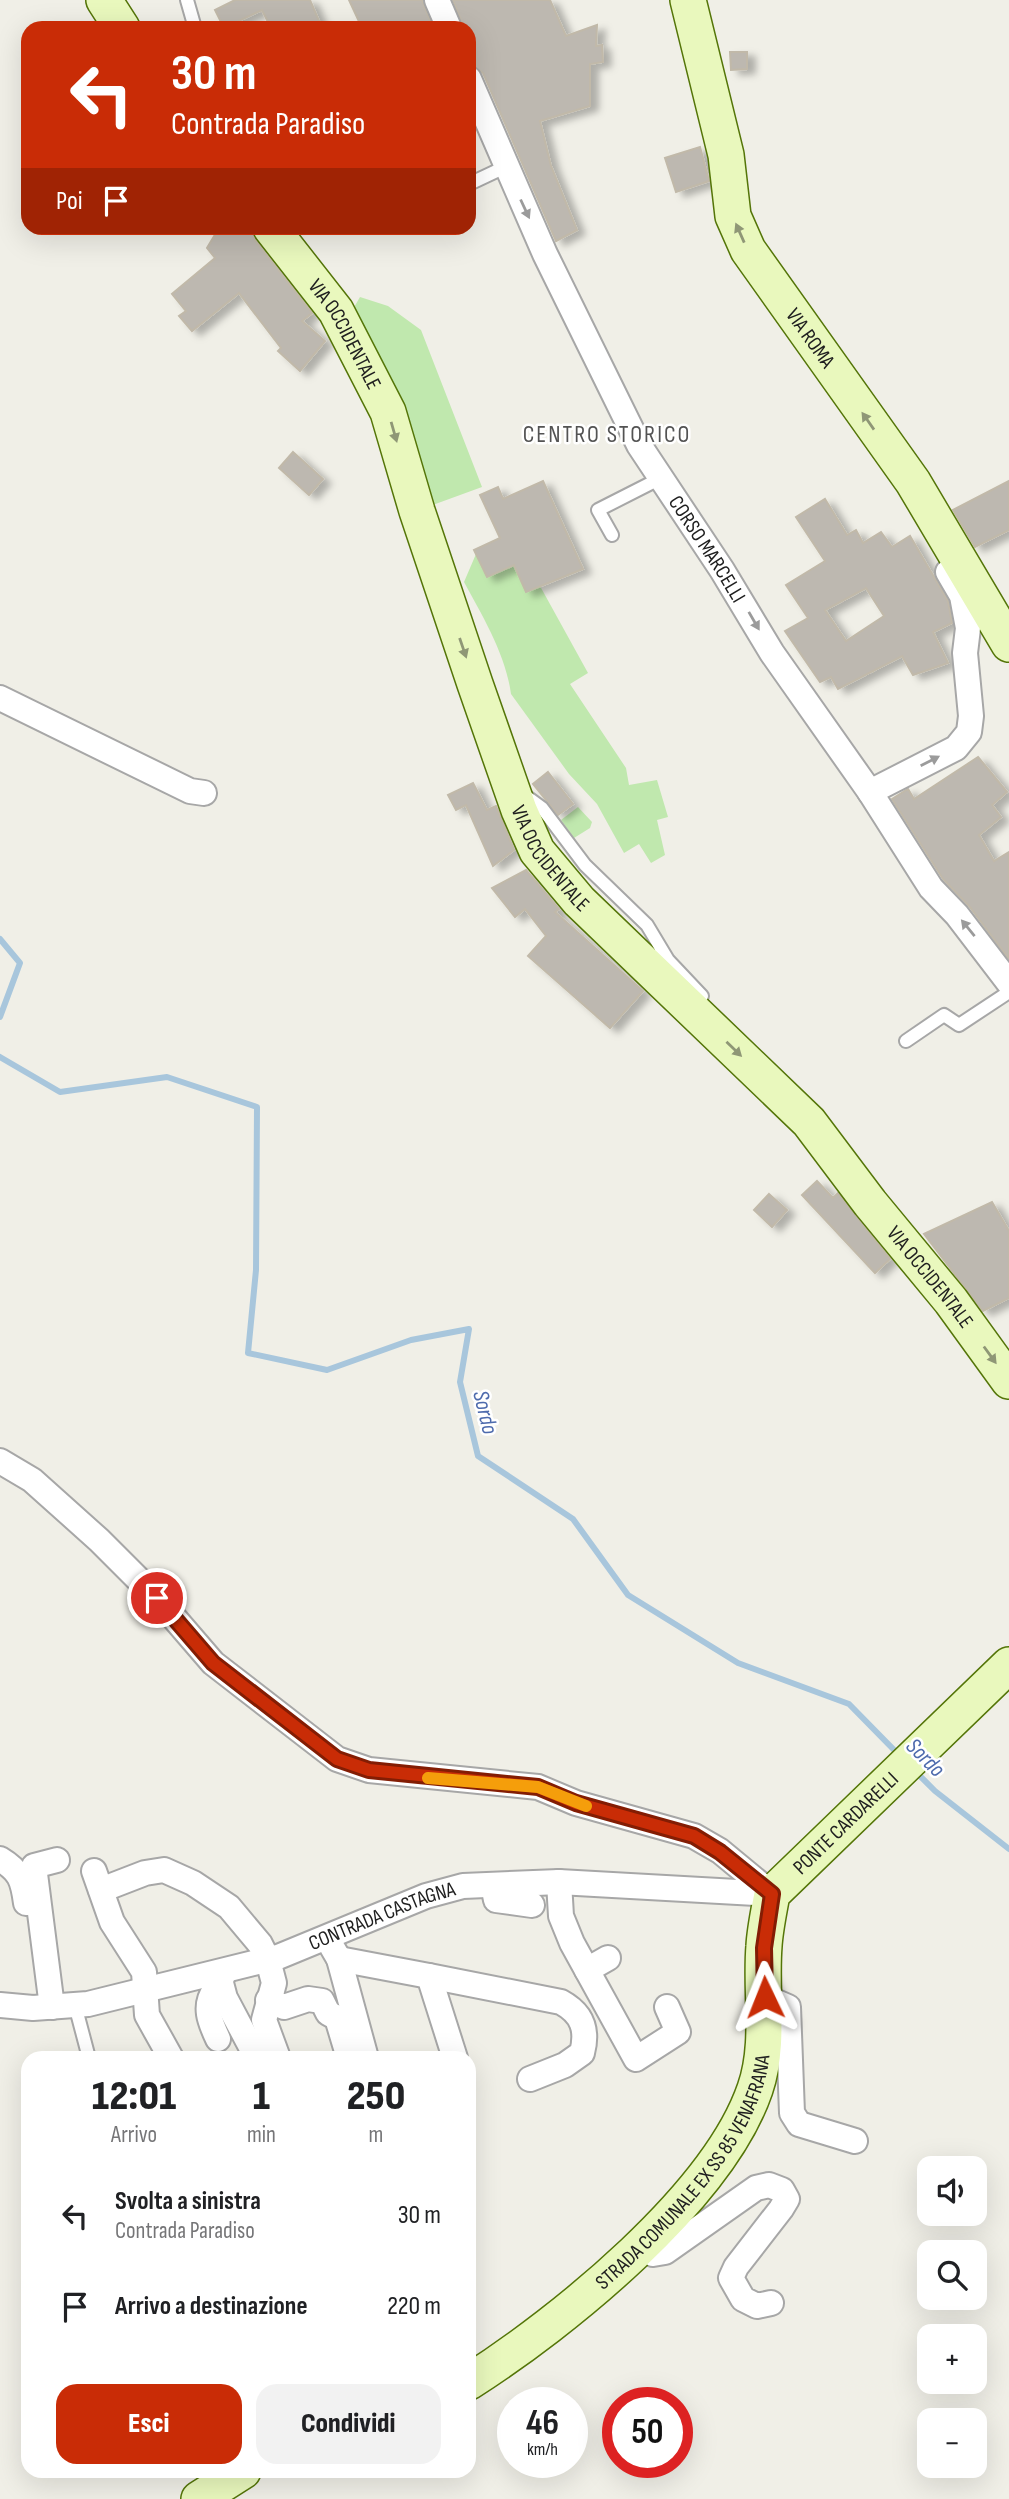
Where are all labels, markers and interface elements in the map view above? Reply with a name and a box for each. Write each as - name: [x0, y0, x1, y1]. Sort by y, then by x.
- text: 30 m: [171, 45, 256, 104]
- icon: left: [56, 49, 147, 140]
- text: Contrada Paradiso: [171, 105, 365, 144]
- icon: arrive: [97, 182, 135, 220]
- text: Poi: [56, 186, 83, 217]
- one-way arrow: [519, 199, 530, 219]
- one-way arrow: [734, 223, 746, 243]
- street label: VIA OCCIDENTALE: [303, 274, 386, 394]
- street label: VIA ROMA: [780, 303, 840, 374]
- one-way arrow: [861, 412, 875, 430]
- district label: CENTRO STORICO: [523, 420, 691, 449]
- one-way arrow: [389, 421, 399, 442]
- street label: CORSO MARCELLI: [663, 491, 751, 607]
- one-way arrow: [747, 611, 759, 631]
- one-way arrow: [458, 638, 469, 659]
- one-way arrow: [920, 755, 940, 766]
- street label: VIA OCCIDENTALE: [505, 802, 594, 917]
- one-way arrow: [961, 920, 976, 937]
- one-way arrow: [726, 1041, 743, 1058]
- street label: VIA OCCIDENTALE: [881, 1221, 978, 1333]
- one-way arrow: [983, 1346, 997, 1364]
- water label: Sordo: [466, 1388, 504, 1438]
- pin: [127, 1568, 187, 1628]
- icon: arrive: [138, 1579, 176, 1617]
- water label: Sordo: [900, 1732, 951, 1784]
- street label: PONTE CARDARELLI: [788, 1767, 904, 1880]
- street label: CONTRADA CASTAGNA: [305, 1876, 459, 1956]
- position arrow: [728, 1960, 802, 2034]
- street label: STRADA COMUNALE EX SS 85 VENAFRANA: [590, 2052, 776, 2295]
- text: 12:01: [92, 2071, 176, 2122]
- text: 1: [253, 2071, 270, 2122]
- text: 250: [347, 2071, 405, 2122]
- text: Arrivo: [111, 2121, 157, 2149]
- text: min: [247, 2121, 276, 2149]
- text: m: [369, 2121, 383, 2149]
- map controls: [917, 2156, 987, 2478]
- button: sound: [917, 2156, 987, 2226]
- text: Svolta a sinistra: [115, 2186, 261, 2217]
- icon: left: [56, 2197, 94, 2235]
- text: 30 m: [398, 2200, 441, 2231]
- text: Contrada Paradiso: [115, 2217, 255, 2245]
- button: search: [917, 2240, 987, 2310]
- icon: arrive: [56, 2288, 94, 2326]
- text: Arrivo a destinazione: [115, 2291, 308, 2322]
- text: 220 m: [387, 2291, 441, 2322]
- button: +: [917, 2324, 987, 2394]
- button: Esci: [56, 2384, 242, 2464]
- button: Condividi: [256, 2384, 441, 2464]
- speed limit sign: 50: [602, 2387, 693, 2478]
- text: 46: [526, 2402, 559, 2445]
- button: −: [917, 2408, 987, 2478]
- text: km/h: [527, 2439, 558, 2460]

